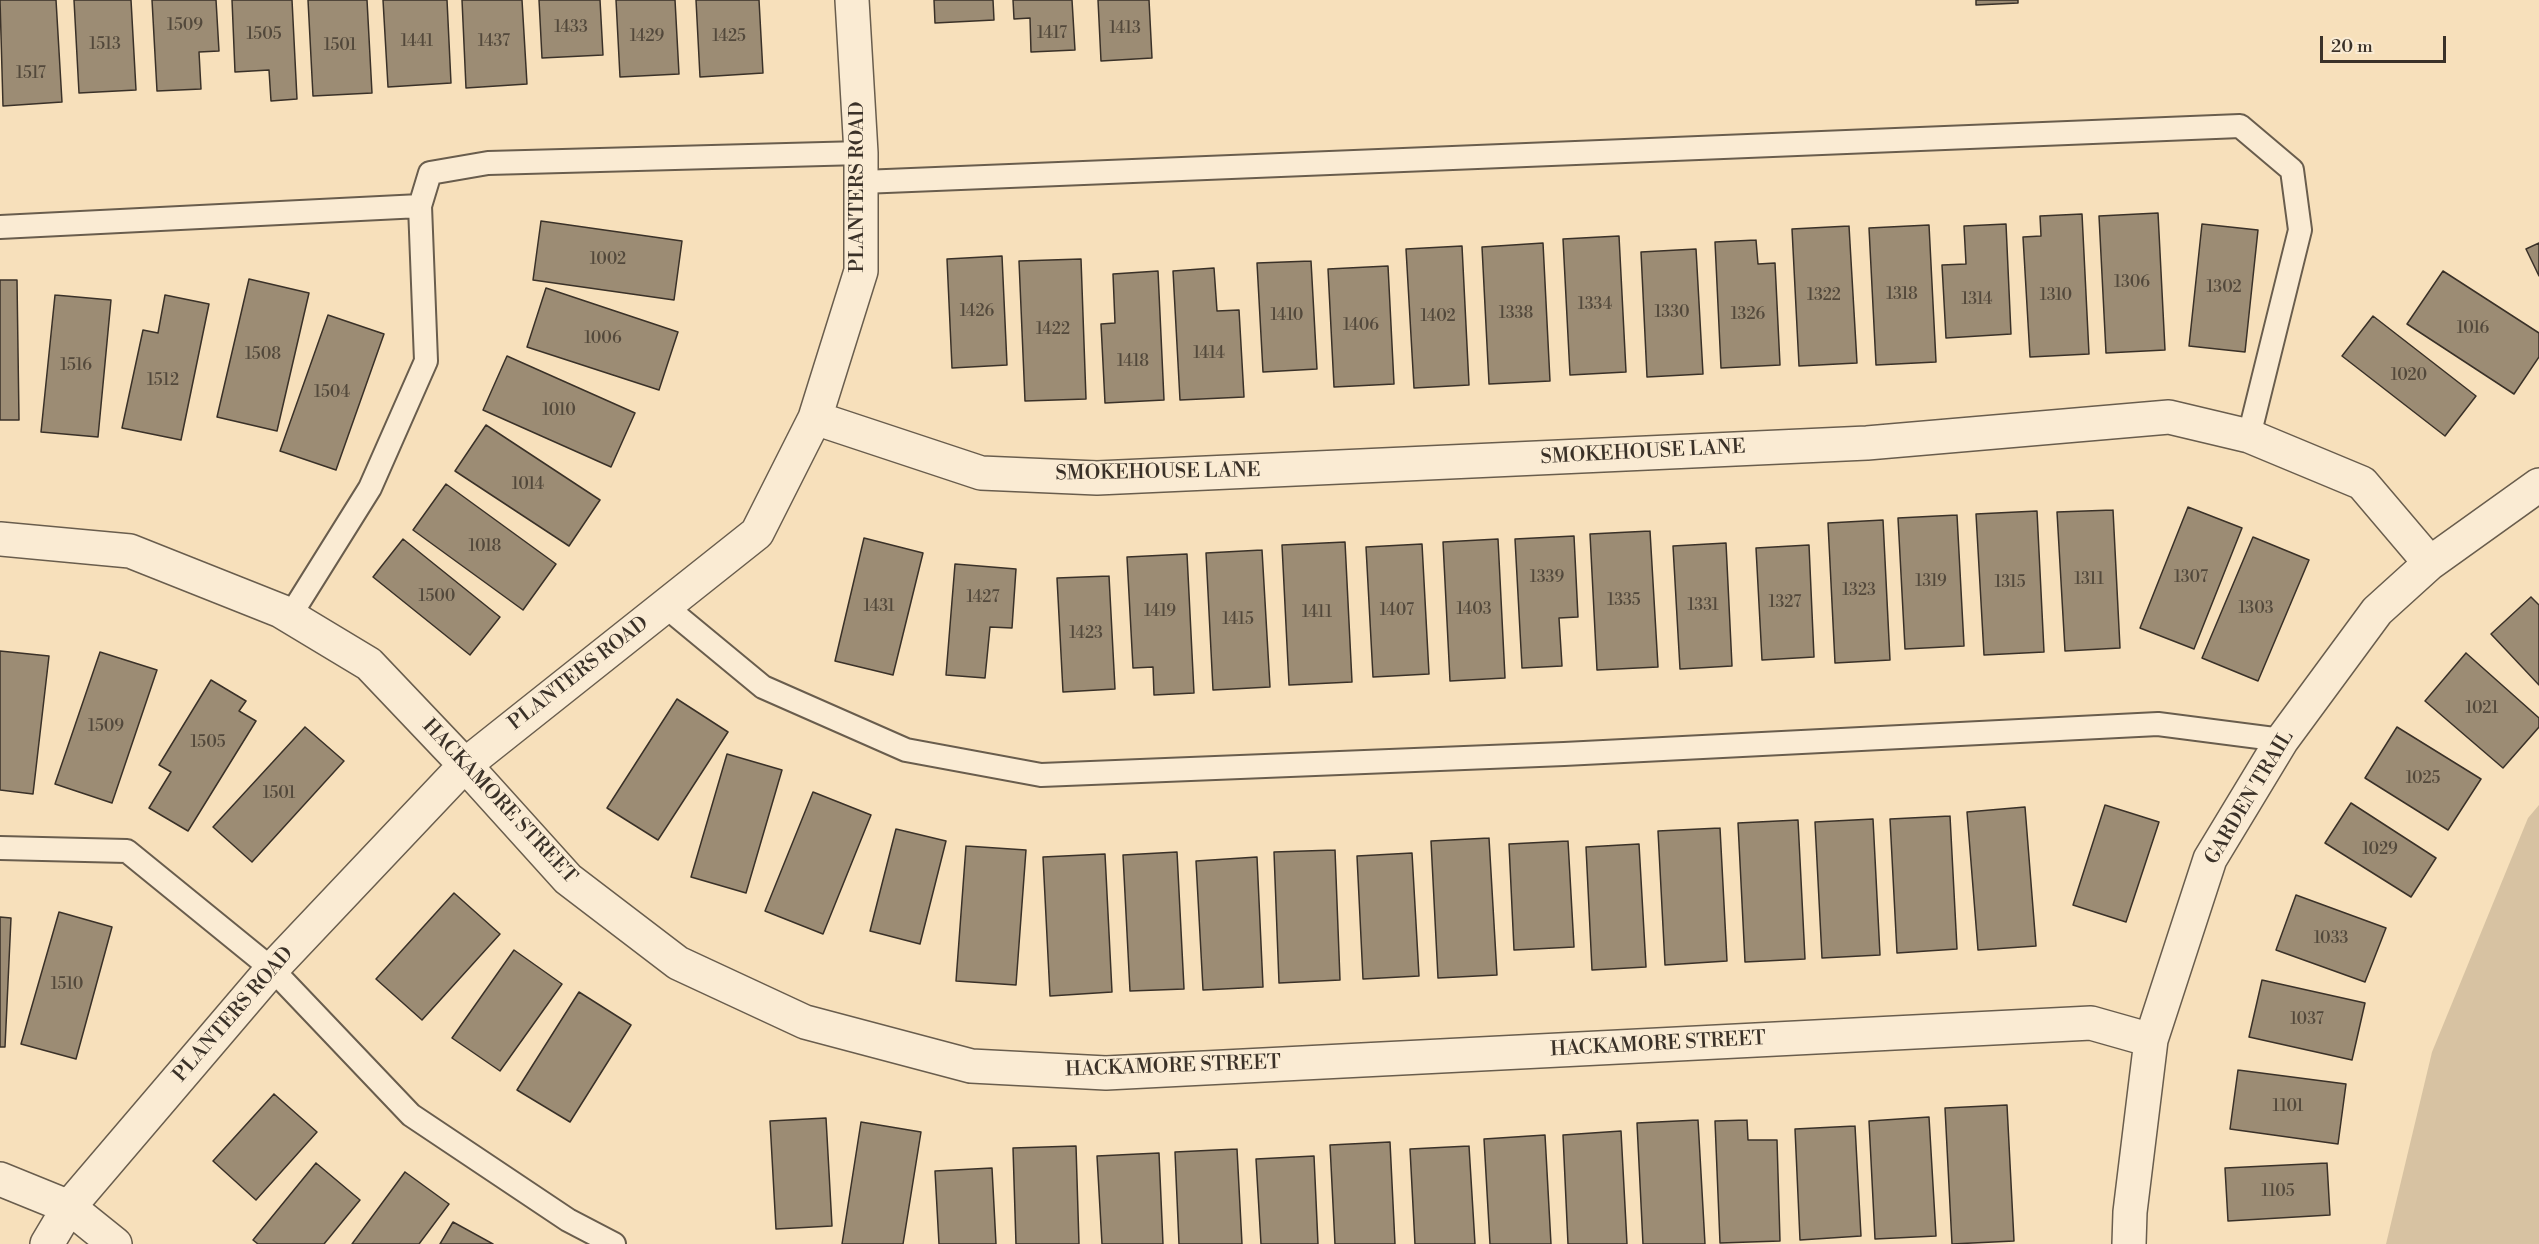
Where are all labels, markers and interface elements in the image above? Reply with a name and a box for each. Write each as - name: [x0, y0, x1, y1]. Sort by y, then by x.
- house number: 1509: [167, 16, 203, 36]
- house number: 1433: [554, 18, 588, 38]
- house number: 1413: [1109, 19, 1141, 39]
- house number: 1417: [1037, 24, 1067, 44]
- scale bar: [2323, 24, 2449, 62]
- house number: 1505: [246, 25, 282, 45]
- house number: 1429: [630, 27, 664, 47]
- house number: 1425: [712, 27, 746, 47]
- house number: 1441: [401, 32, 433, 52]
- house number: 1437: [478, 32, 510, 52]
- house number: 1513: [89, 35, 121, 55]
- text: 20 m: [2331, 35, 2373, 58]
- house number: 1501: [324, 36, 356, 56]
- house number: 1517: [16, 64, 46, 84]
- street label: PLANTERS ROAD: [846, 101, 870, 273]
- house number: 1002: [590, 250, 626, 270]
- house number: 1306: [2114, 273, 2150, 293]
- house number: 1302: [2206, 278, 2242, 298]
- house number: 1318: [1886, 285, 1918, 305]
- house number: 1322: [1807, 286, 1841, 306]
- house number: 1310: [2040, 286, 2072, 306]
- house number: 1314: [1961, 290, 1993, 310]
- house number: 1334: [1578, 295, 1612, 315]
- house number: 1426: [960, 302, 994, 322]
- house number: 1330: [1654, 303, 1690, 323]
- house number: 1338: [1499, 304, 1533, 324]
- house number: 1326: [1731, 305, 1765, 325]
- house number: 1410: [1271, 306, 1303, 326]
- house number: 1402: [1420, 307, 1456, 327]
- house number: 1406: [1343, 316, 1379, 336]
- house number: 1016: [2457, 319, 2489, 339]
- house number: 1422: [1036, 320, 1070, 340]
- house number: 1006: [584, 329, 622, 349]
- house number: 1414: [1193, 344, 1225, 364]
- house number: 1508: [245, 345, 281, 365]
- house number: 1418: [1117, 352, 1149, 372]
- house number: 1516: [60, 356, 92, 376]
- house number: 1020: [2391, 366, 2427, 386]
- house number: 1512: [147, 371, 179, 391]
- house number: 1504: [314, 383, 350, 403]
- house number: 1010: [542, 401, 576, 421]
- street label: SMOKEHOUSE LANE: [1540, 436, 1746, 470]
- street label: SMOKEHOUSE LANE: [1055, 459, 1261, 487]
- house number: 1014: [512, 475, 544, 495]
- house number: 1018: [469, 537, 501, 557]
- house number: 1339: [1530, 568, 1564, 588]
- house number: 1307: [2174, 568, 2208, 588]
- house number: 1311: [2074, 570, 2104, 590]
- house number: 1319: [1915, 572, 1947, 592]
- house number: 1315: [1994, 573, 2026, 593]
- house number: 1323: [1842, 581, 1876, 601]
- house number: 1500: [419, 587, 455, 607]
- house number: 1427: [967, 588, 999, 608]
- house number: 1335: [1607, 591, 1641, 611]
- house number: 1327: [1769, 593, 1801, 613]
- house number: 1331: [1687, 596, 1719, 616]
- house number: 1431: [863, 597, 895, 617]
- house number: 1303: [2238, 599, 2274, 619]
- house number: 1403: [1456, 600, 1492, 620]
- house number: 1407: [1380, 601, 1414, 621]
- house number: 1419: [1144, 602, 1176, 622]
- house number: 1411: [1302, 603, 1332, 623]
- house number: 1415: [1222, 610, 1254, 630]
- street label: PLANTERS ROAD: [504, 612, 654, 736]
- house number: 1423: [1069, 624, 1103, 644]
- house number: 1021: [2466, 699, 2498, 719]
- street label: HACKAMORE STREET: [417, 715, 581, 889]
- house number: 1509: [88, 717, 124, 737]
- street label: GARDEN TRAIL: [2201, 727, 2299, 869]
- house number: 1505: [190, 733, 226, 753]
- house number: 1025: [2406, 769, 2440, 789]
- house number: 1501: [263, 784, 295, 804]
- house number: 1029: [2362, 840, 2398, 860]
- house number: 1033: [2314, 929, 2348, 949]
- street label: PLANTERS ROAD: [169, 943, 299, 1087]
- house number: 1510: [51, 975, 83, 995]
- house number: 1037: [2290, 1010, 2324, 1030]
- street label: HACKAMORE STREET: [1550, 1027, 1766, 1063]
- street label: HACKAMORE STREET: [1065, 1051, 1281, 1083]
- house number: 1101: [2273, 1097, 2303, 1117]
- house number: 1105: [2261, 1182, 2295, 1202]

